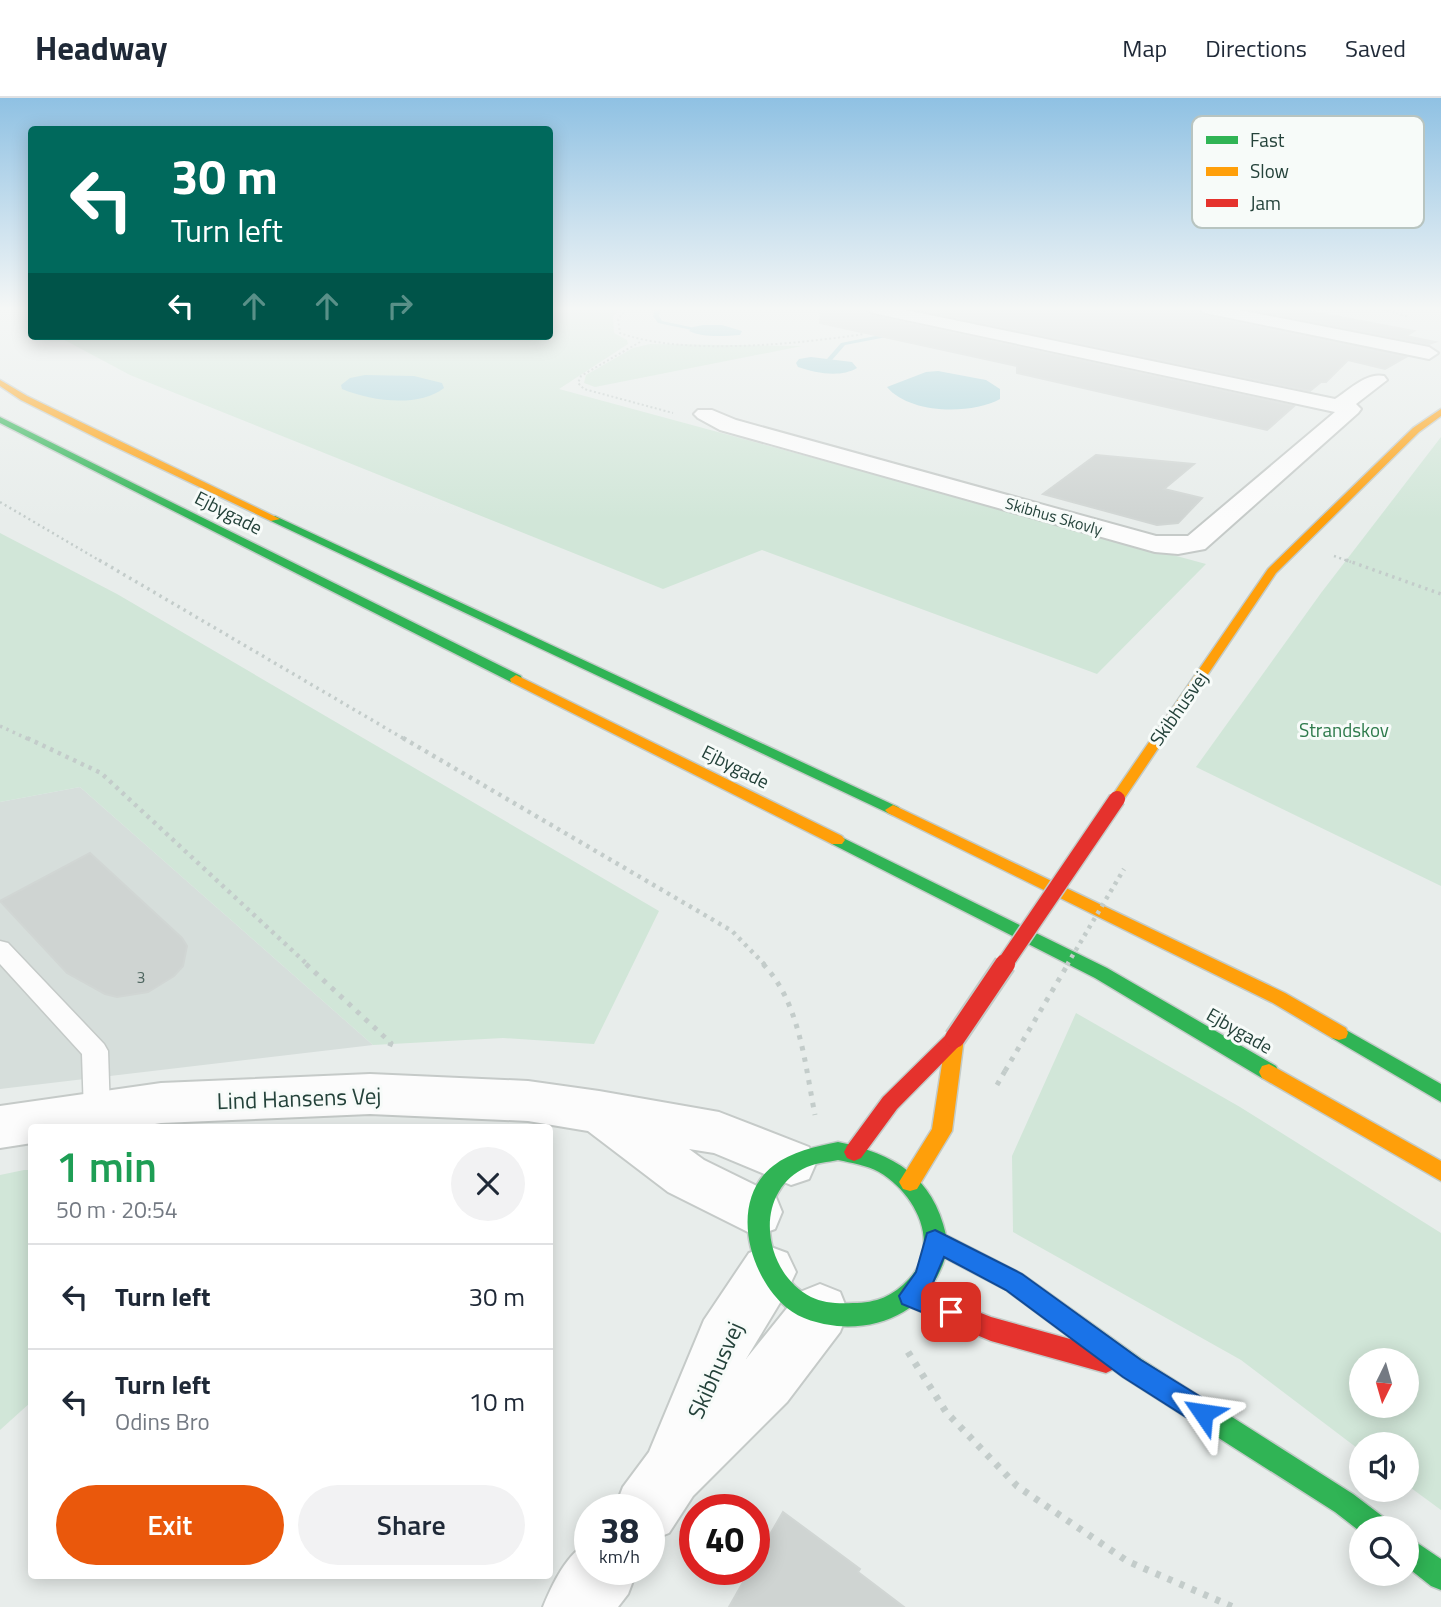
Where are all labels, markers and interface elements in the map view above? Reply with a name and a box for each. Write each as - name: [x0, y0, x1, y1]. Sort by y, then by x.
- text: Headway: [35, 23, 168, 73]
- text: Map: [1122, 30, 1167, 66]
- text: Directions: [1205, 30, 1307, 66]
- text: Saved: [1345, 30, 1406, 66]
- legend: [1192, 116, 1424, 228]
- text: Fast: [1250, 125, 1285, 154]
- text: 30 m: [171, 138, 278, 213]
- icon: left: [56, 154, 147, 245]
- text: Slow: [1250, 156, 1289, 185]
- text: Jam: [1250, 188, 1281, 217]
- text: Turn left: [171, 206, 283, 254]
- icon: left: [162, 287, 200, 325]
- icon: ahead: [235, 287, 273, 325]
- icon: ahead: [308, 287, 346, 325]
- icon: right: [381, 287, 419, 325]
- street label: Ejbygade: [190, 483, 268, 541]
- street label: Skibhus Skovly: [1003, 491, 1106, 541]
- street label: Skibhusvej: [1142, 665, 1214, 751]
- park label: Strandskov: [1299, 715, 1389, 744]
- street label: Ejbygade: [697, 737, 775, 795]
- house number: 3: [137, 965, 145, 989]
- street label: Ejbygade: [1201, 999, 1279, 1061]
- street label: Lind Hansens Vej: [216, 1078, 382, 1118]
- text: 1 min: [56, 1134, 157, 1198]
- button: close: [451, 1147, 525, 1221]
- text: 50 m · 20:54: [56, 1192, 178, 1227]
- text: Turn left: [115, 1277, 210, 1316]
- text: 30 m: [468, 1277, 525, 1316]
- icon: left: [56, 1278, 94, 1316]
- pin: [921, 1282, 981, 1342]
- icon: arrive: [932, 1293, 970, 1331]
- street label: Skibhusvej: [678, 1316, 752, 1424]
- north arrow: [1349, 1348, 1419, 1418]
- map controls: [1349, 1348, 1419, 1586]
- text: Turn left: [115, 1365, 210, 1404]
- position arrow: [1166, 1376, 1240, 1450]
- text: 10 m: [468, 1382, 525, 1421]
- icon: left: [56, 1383, 94, 1421]
- text: Odins Bro: [115, 1404, 210, 1439]
- button: sound: [1349, 1432, 1419, 1502]
- button: Exit: [56, 1485, 284, 1565]
- button: Share: [298, 1485, 525, 1565]
- speed limit sign: 40: [679, 1494, 770, 1585]
- text: 38: [600, 1503, 639, 1557]
- button: search: [1349, 1516, 1419, 1586]
- text: km/h: [599, 1543, 640, 1570]

